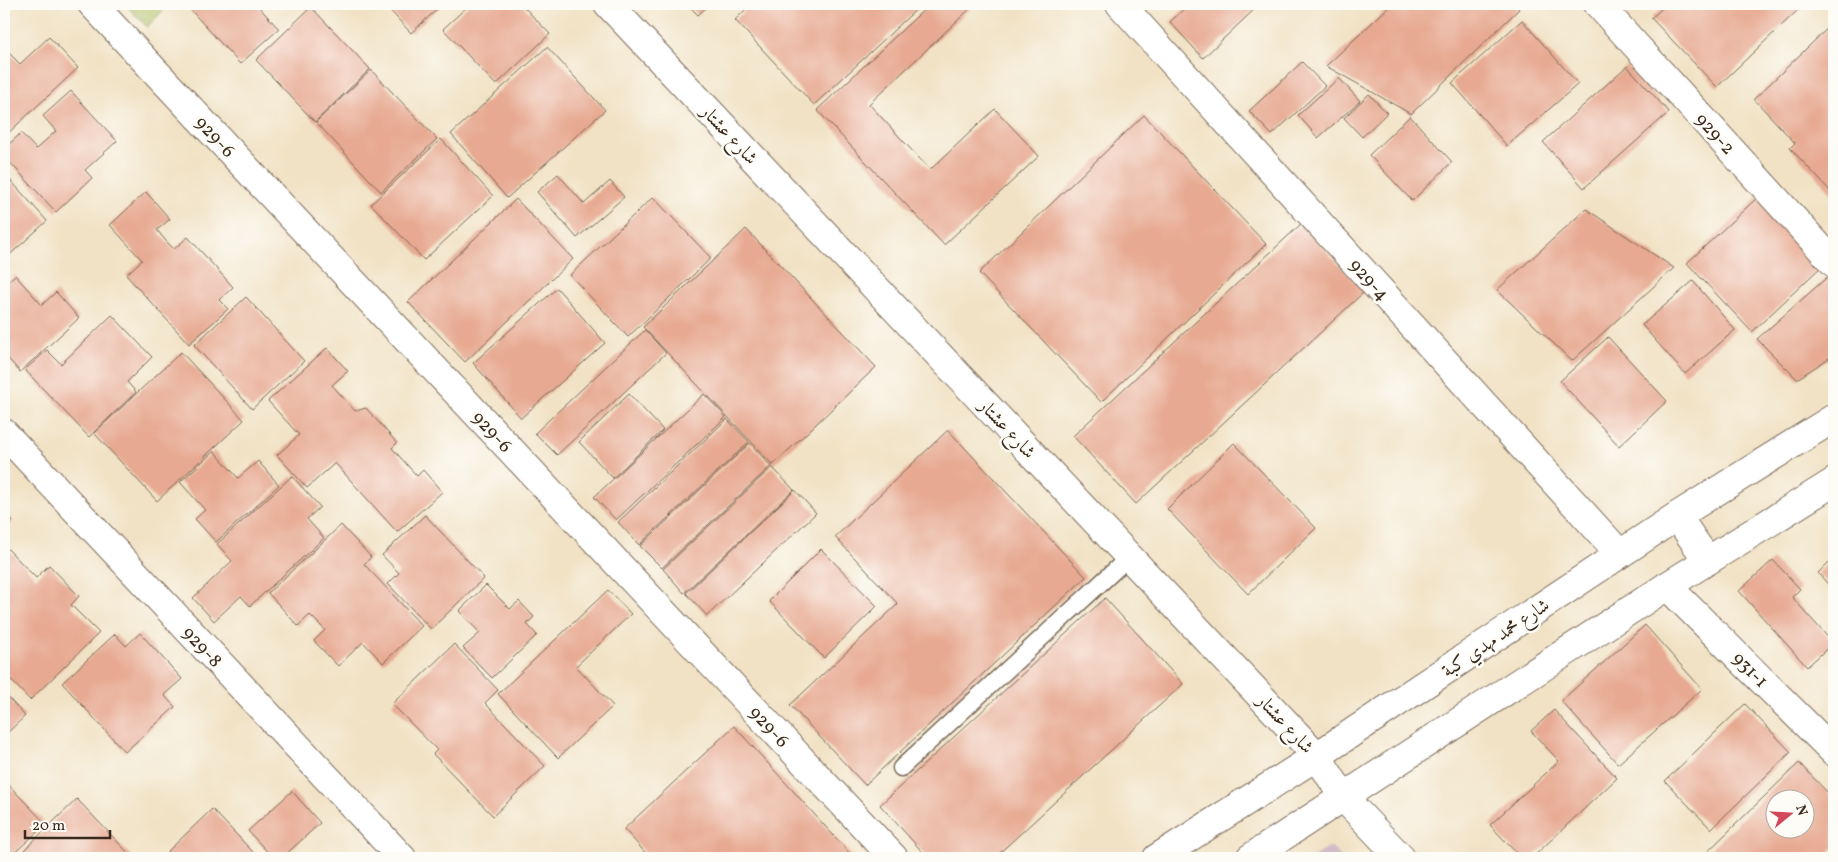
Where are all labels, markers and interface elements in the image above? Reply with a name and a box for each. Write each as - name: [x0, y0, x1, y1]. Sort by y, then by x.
- street label: شارع عشتار: [692, 98, 763, 172]
- street label: 929-2: [1689, 108, 1740, 161]
- street label: 929-6: [189, 111, 241, 164]
- street label: 929-4: [1343, 254, 1394, 307]
- street label: شارع عشتار: [970, 392, 1041, 466]
- street label: 929-6: [466, 406, 518, 459]
- street label: شارع محمد مهدي كبة: [1437, 593, 1556, 685]
- street label: 929-8: [176, 621, 227, 674]
- street label: 931-1: [1726, 647, 1773, 694]
- street label: شارع عشتار: [1248, 687, 1319, 761]
- street label: 929-6: [743, 701, 795, 754]
- north arrow: [1766, 790, 1816, 840]
- text: N: [1790, 803, 1812, 818]
- scale bar: [25, 807, 110, 839]
- text: 20 m: [32, 816, 65, 837]

